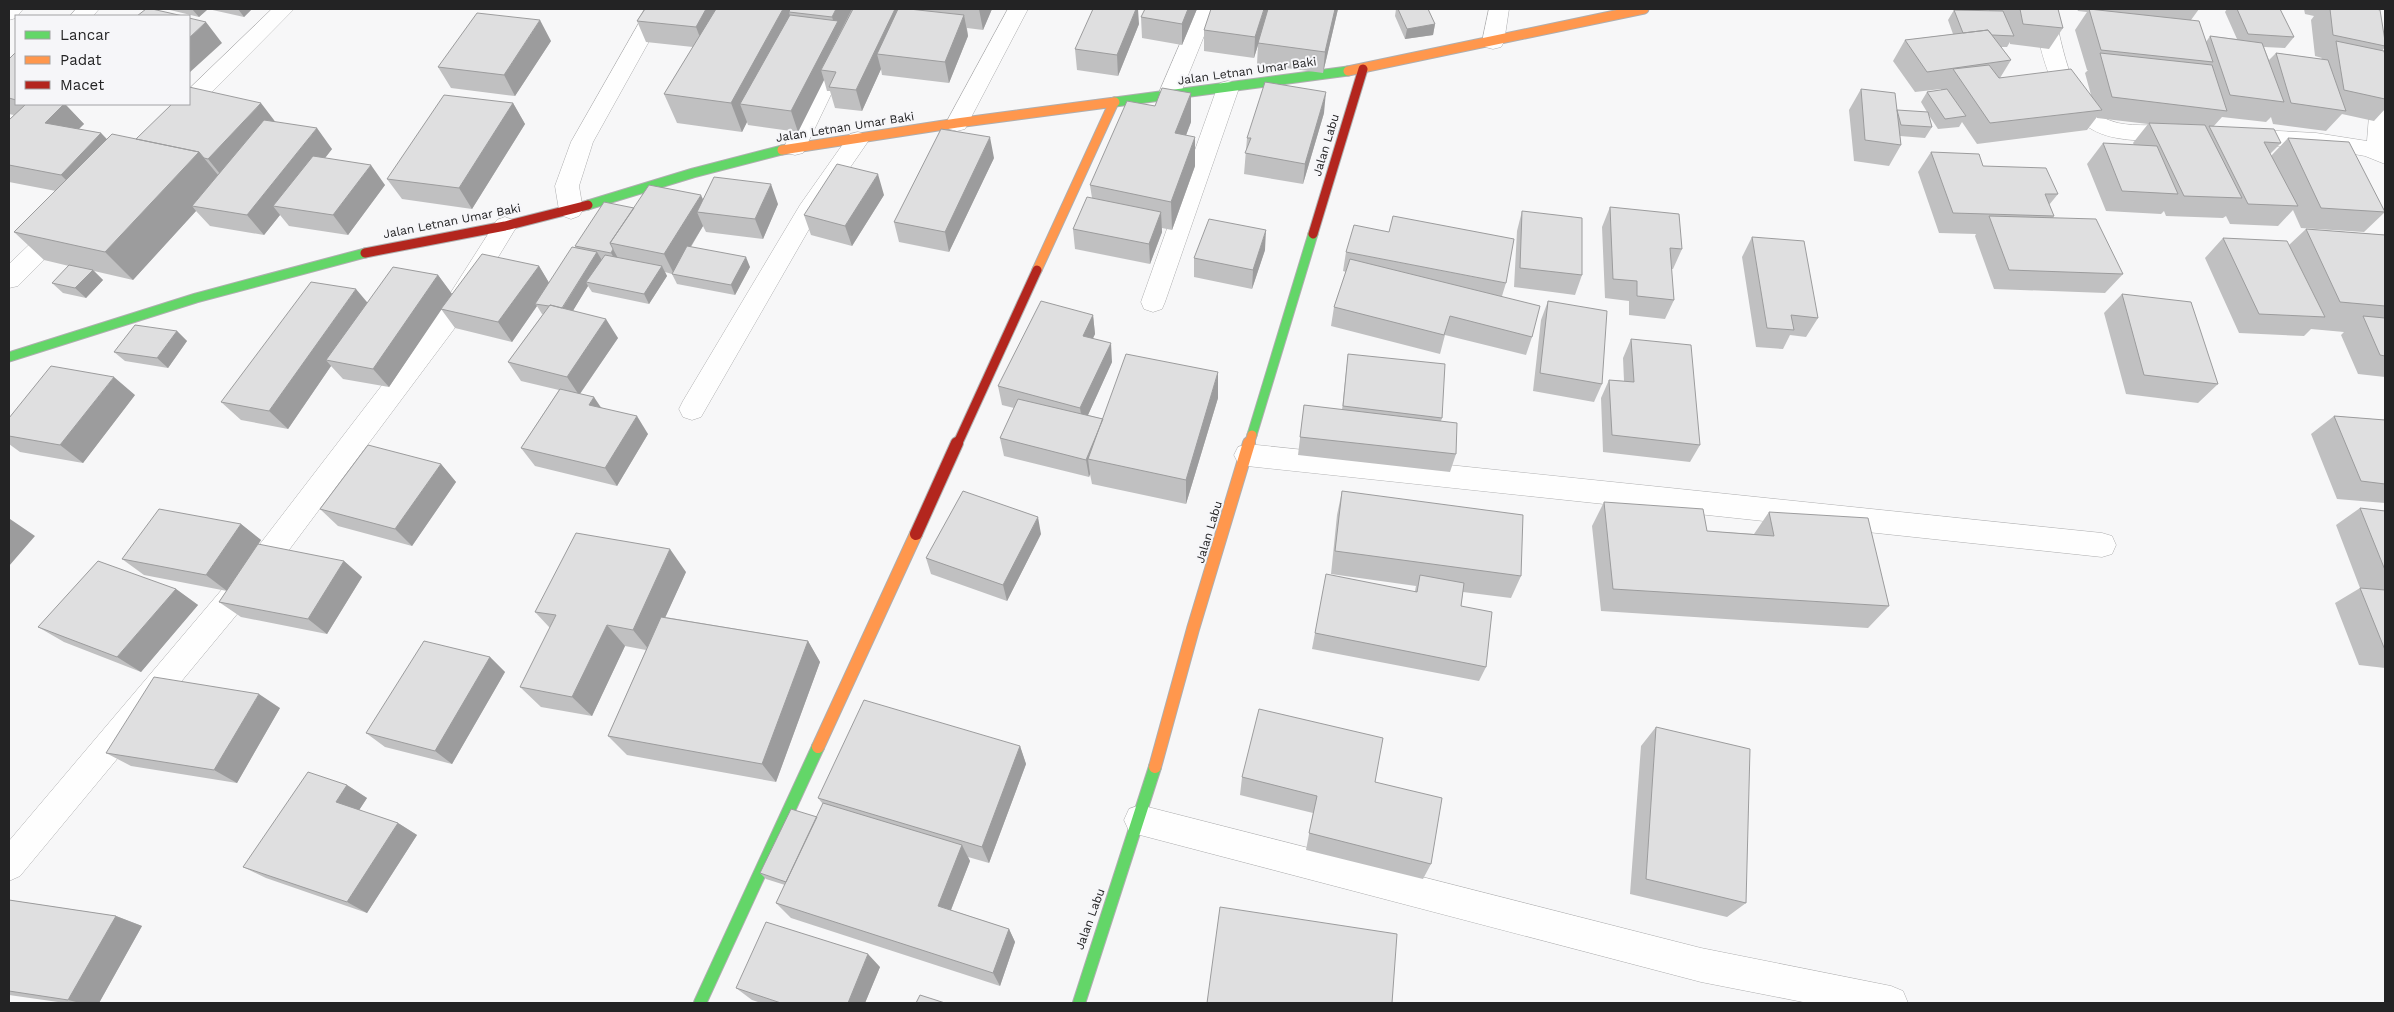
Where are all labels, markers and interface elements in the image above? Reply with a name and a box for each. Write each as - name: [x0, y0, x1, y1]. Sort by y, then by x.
- legend: [15, 15, 190, 105]
- text: Lancar: [60, 26, 110, 44]
- text: Padat: [60, 51, 102, 69]
- street label: Jalan Letnan Umar Baki: [1177, 54, 1317, 88]
- text: Macet: [60, 76, 105, 94]
- street label: Jalan Letnan Umar Baki: [775, 109, 915, 145]
- street label: Jalan Labu: [1310, 112, 1342, 178]
- street label: Jalan Letnan Umar Baki: [382, 201, 522, 241]
- street label: Jalan Labu: [1193, 499, 1225, 565]
- street label: Jalan Labu: [1072, 886, 1108, 952]

